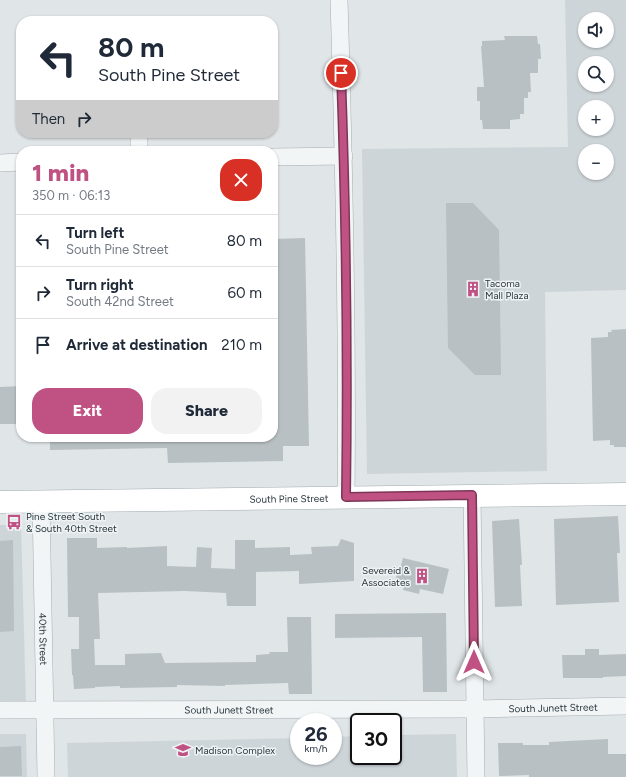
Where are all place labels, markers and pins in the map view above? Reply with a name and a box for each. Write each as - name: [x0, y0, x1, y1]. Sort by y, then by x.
- pin: [324, 56, 358, 90]
- place label: Tacoma Mall Plaza: [485, 277, 529, 302]
- building icon: Tacoma Mall Plaza: [464, 280, 482, 298]
- place label: Pine Street South & South 40th Street: [26, 510, 117, 535]
- bus stop icon: Pine Street South & South 40th Street: [5, 513, 23, 531]
- place label: Severeid & Associates: [361, 564, 411, 589]
- building icon: Severeid & Associates: [413, 567, 431, 585]
- school or university icon: Madison Complex: [174, 741, 192, 759]
- place label: Madison Complex: [195, 744, 275, 757]

